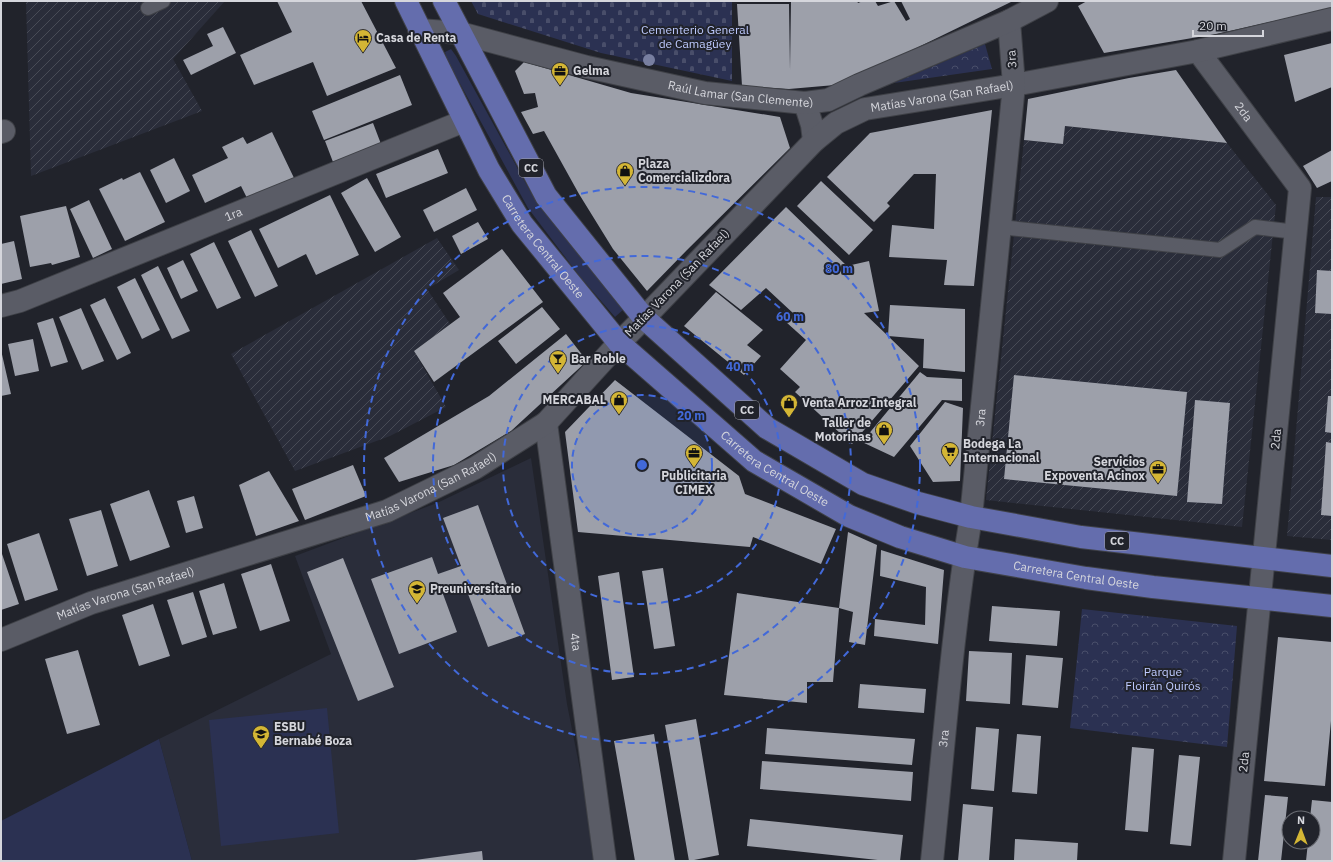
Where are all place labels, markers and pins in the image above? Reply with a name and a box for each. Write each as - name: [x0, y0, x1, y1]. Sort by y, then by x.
- hotel icon: Casa de Renta: [353, 28, 373, 53]
- place label: Casa de Renta: [376, 30, 457, 45]
- office icon: Gelma: [550, 61, 570, 86]
- place label: Gelma: [573, 63, 610, 78]
- place label: Plaza Comercializdora: [638, 156, 730, 185]
- shop icon: Plaza Comercializdora: [615, 161, 635, 186]
- bar icon: Bar Roble: [548, 349, 568, 374]
- place label: Bar Roble: [571, 351, 626, 366]
- shop icon: MERCABAL: [609, 390, 629, 415]
- place label: MERCABAL: [543, 392, 606, 407]
- shop icon: Venta Arroz Integral: [779, 393, 799, 418]
- place label: Venta Arroz Integral: [802, 395, 917, 410]
- place label: Taller de Motorinas: [815, 415, 871, 444]
- shop icon: Taller de Motorinas: [874, 420, 894, 445]
- place label: Bodega La Internacional: [963, 436, 1040, 465]
- supermarket icon: Bodega La Internacional: [940, 441, 960, 466]
- office icon: Publicitaria CIMEX: [684, 443, 704, 468]
- place label: Servicios Expoventa Acinox: [1044, 454, 1145, 483]
- centre of rings: [635, 458, 649, 472]
- office icon: Servicios Expoventa Acinox: [1148, 459, 1168, 484]
- place label: Publicitaria CIMEX: [661, 468, 727, 497]
- school or university icon: Preuniversitario: [407, 579, 427, 604]
- place label: Preuniversitario: [430, 581, 521, 596]
- place label: ESBU Bernabé Boza: [274, 719, 352, 748]
- school or university icon: ESBU Bernabé Boza: [251, 724, 271, 749]

